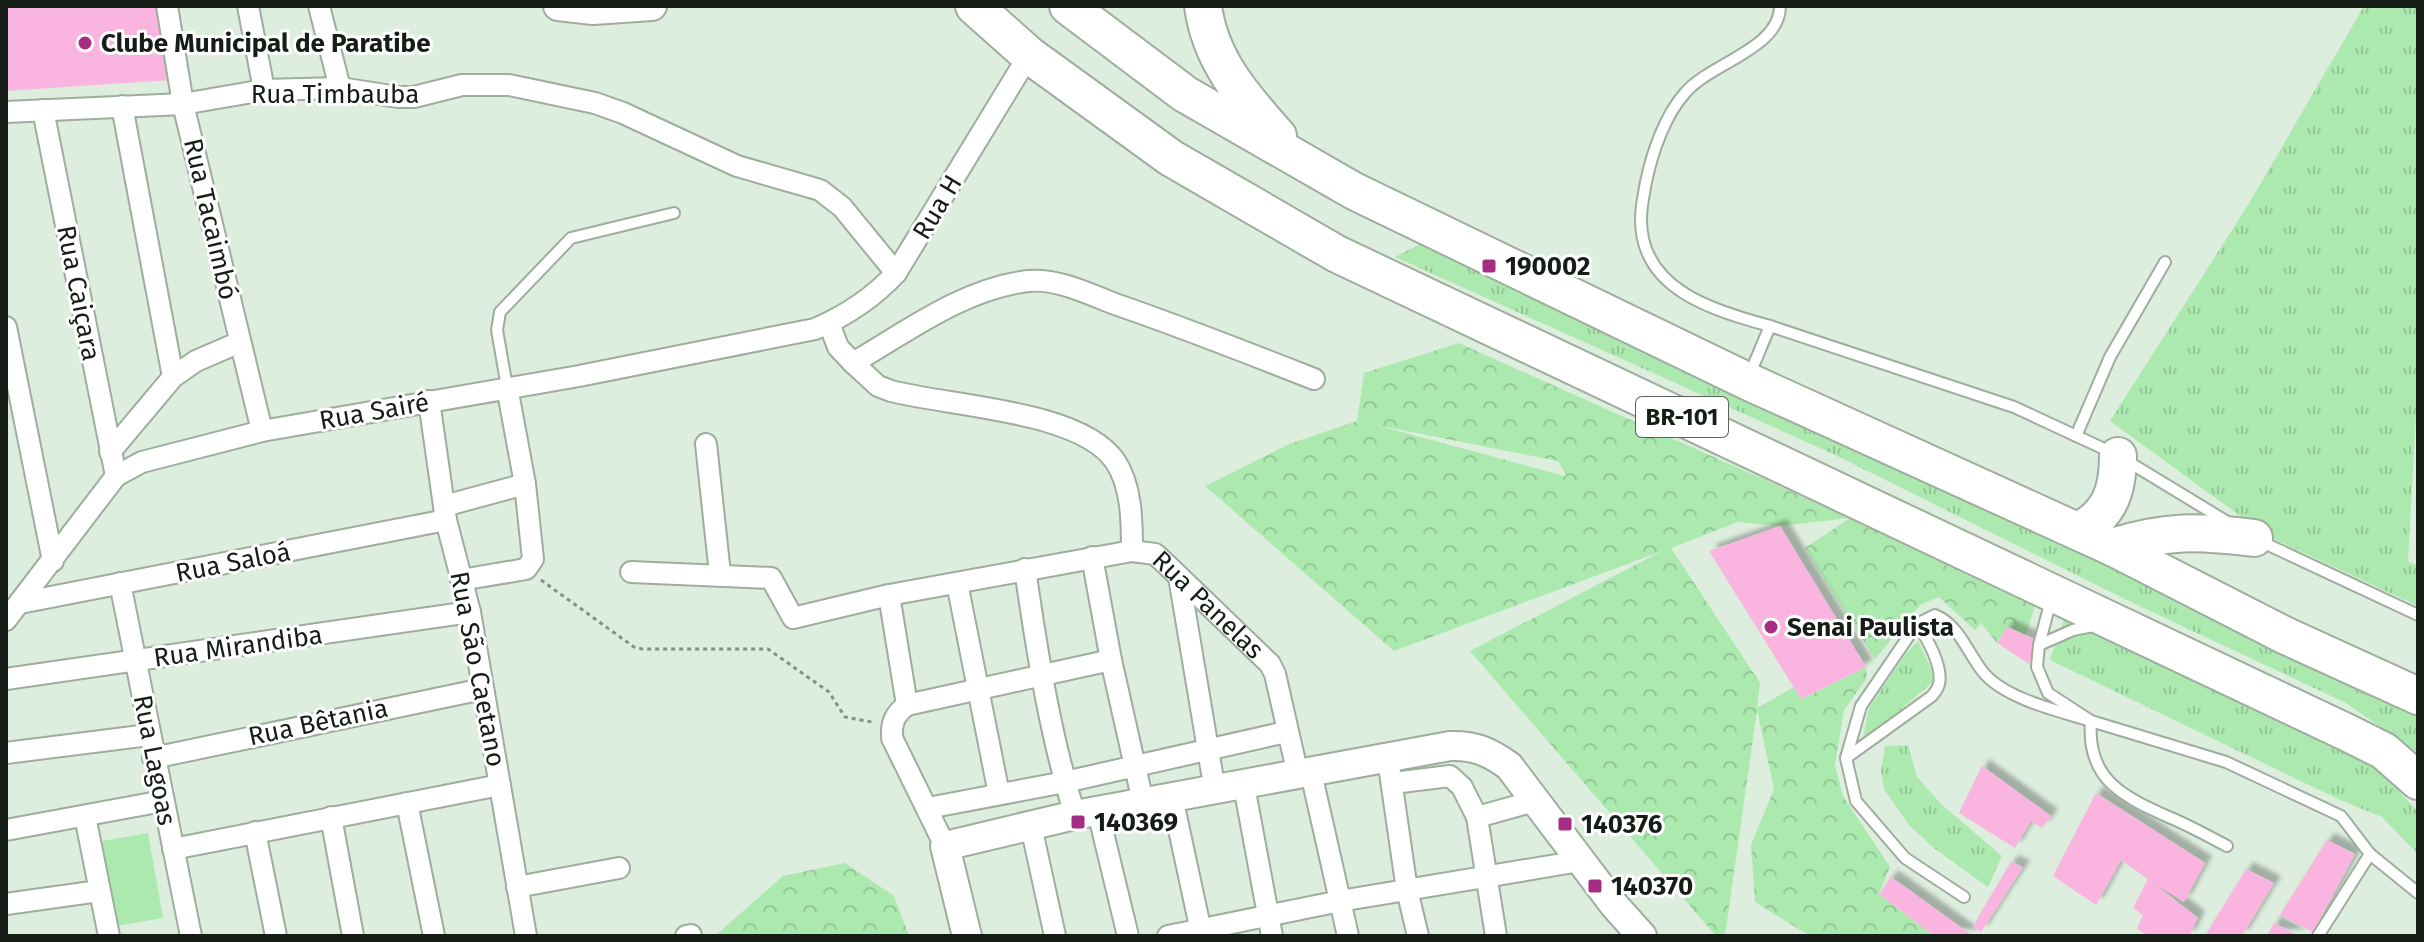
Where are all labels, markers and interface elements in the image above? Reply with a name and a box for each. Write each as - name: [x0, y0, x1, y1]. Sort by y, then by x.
- place label: Clube Municipal de Paratibe: [101, 28, 431, 59]
- marker: Clube Municipal de Paratibe: [76, 34, 94, 52]
- street label: Rua Timbauba: [251, 79, 419, 110]
- street label: Rua Tacaimbó: [177, 135, 244, 303]
- street label: Rua H: [906, 169, 969, 245]
- street label: Rua Caiçara: [50, 223, 107, 363]
- place label: 190002: [1505, 251, 1590, 282]
- marker: 190002: [1480, 257, 1498, 275]
- street label: Rua Sairé: [317, 387, 431, 436]
- road number: BR-101: [1636, 397, 1728, 437]
- street label: Rua Saloá: [173, 536, 293, 589]
- street label: Rua Panelas: [1146, 544, 1270, 666]
- street label: Rua São Caetano: [443, 569, 512, 770]
- place label: Senai Paulista: [1787, 612, 1954, 643]
- marker: Senai Paulista: [1762, 618, 1780, 636]
- street label: Rua Mirandiba: [152, 619, 324, 674]
- street label: Rua Lagoas: [127, 692, 182, 828]
- street label: Rua Bêtania: [245, 693, 391, 752]
- place label: 140369: [1094, 807, 1178, 838]
- place label: 140376: [1581, 809, 1663, 840]
- marker: 140369: [1069, 813, 1087, 831]
- marker: 140376: [1556, 815, 1574, 833]
- place label: 140370: [1611, 871, 1693, 902]
- marker: 140370: [1586, 877, 1604, 895]

